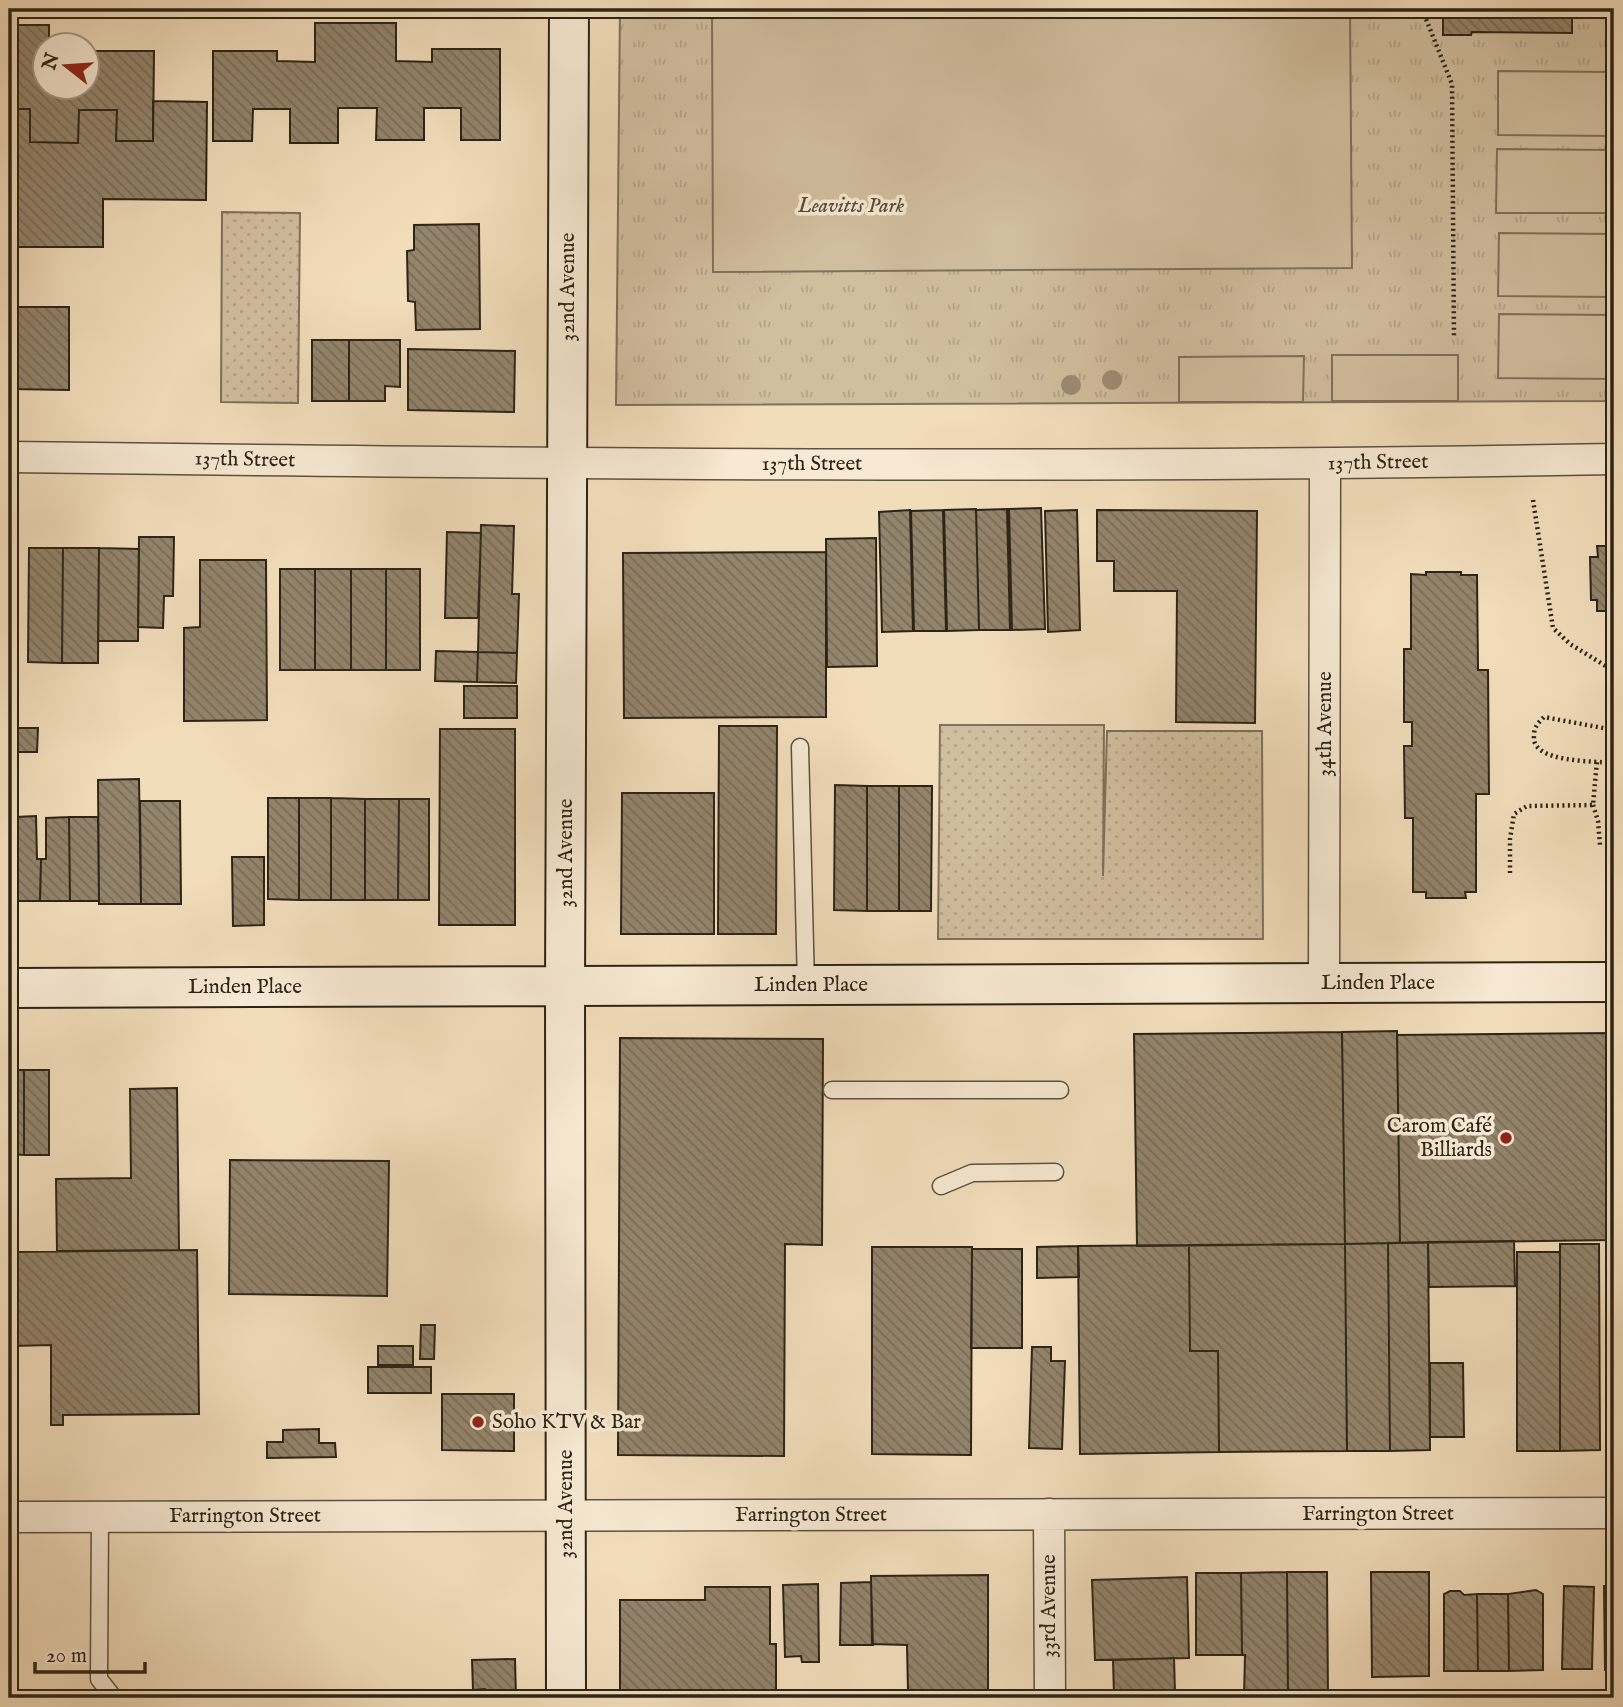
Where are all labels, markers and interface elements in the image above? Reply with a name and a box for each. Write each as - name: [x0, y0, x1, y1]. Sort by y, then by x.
- north arrow: [32, 32, 102, 102]
- text: N: [37, 50, 66, 74]
- park label: Leavitts Park: [797, 193, 905, 220]
- street label: 32nd Avenue: [555, 232, 582, 341]
- street label: 137th Street: [194, 446, 296, 474]
- street label: 137th Street: [1327, 449, 1429, 477]
- street label: 137th Street: [762, 451, 862, 478]
- street label: 34th Avenue: [1312, 671, 1339, 777]
- street label: 32nd Avenue: [553, 798, 580, 907]
- street label: Linden Place: [1321, 970, 1435, 997]
- street label: Linden Place: [754, 972, 868, 999]
- street label: Linden Place: [188, 974, 302, 1001]
- place label: Carom Café Billiards: [1387, 1113, 1492, 1164]
- marker: Carom Café Billiards: [1498, 1130, 1514, 1146]
- place label: Soho KTV & Bar: [492, 1409, 641, 1436]
- marker: Soho KTV & Bar: [470, 1414, 486, 1430]
- street label: 32nd Avenue: [553, 1449, 580, 1558]
- street label: Farrington Street: [1302, 1501, 1454, 1528]
- street label: Farrington Street: [735, 1502, 887, 1529]
- street label: Farrington Street: [169, 1503, 321, 1530]
- street label: 33rd Avenue: [1036, 1554, 1063, 1658]
- scale bar: [35, 1630, 145, 1674]
- text: 20 m: [46, 1643, 87, 1670]

